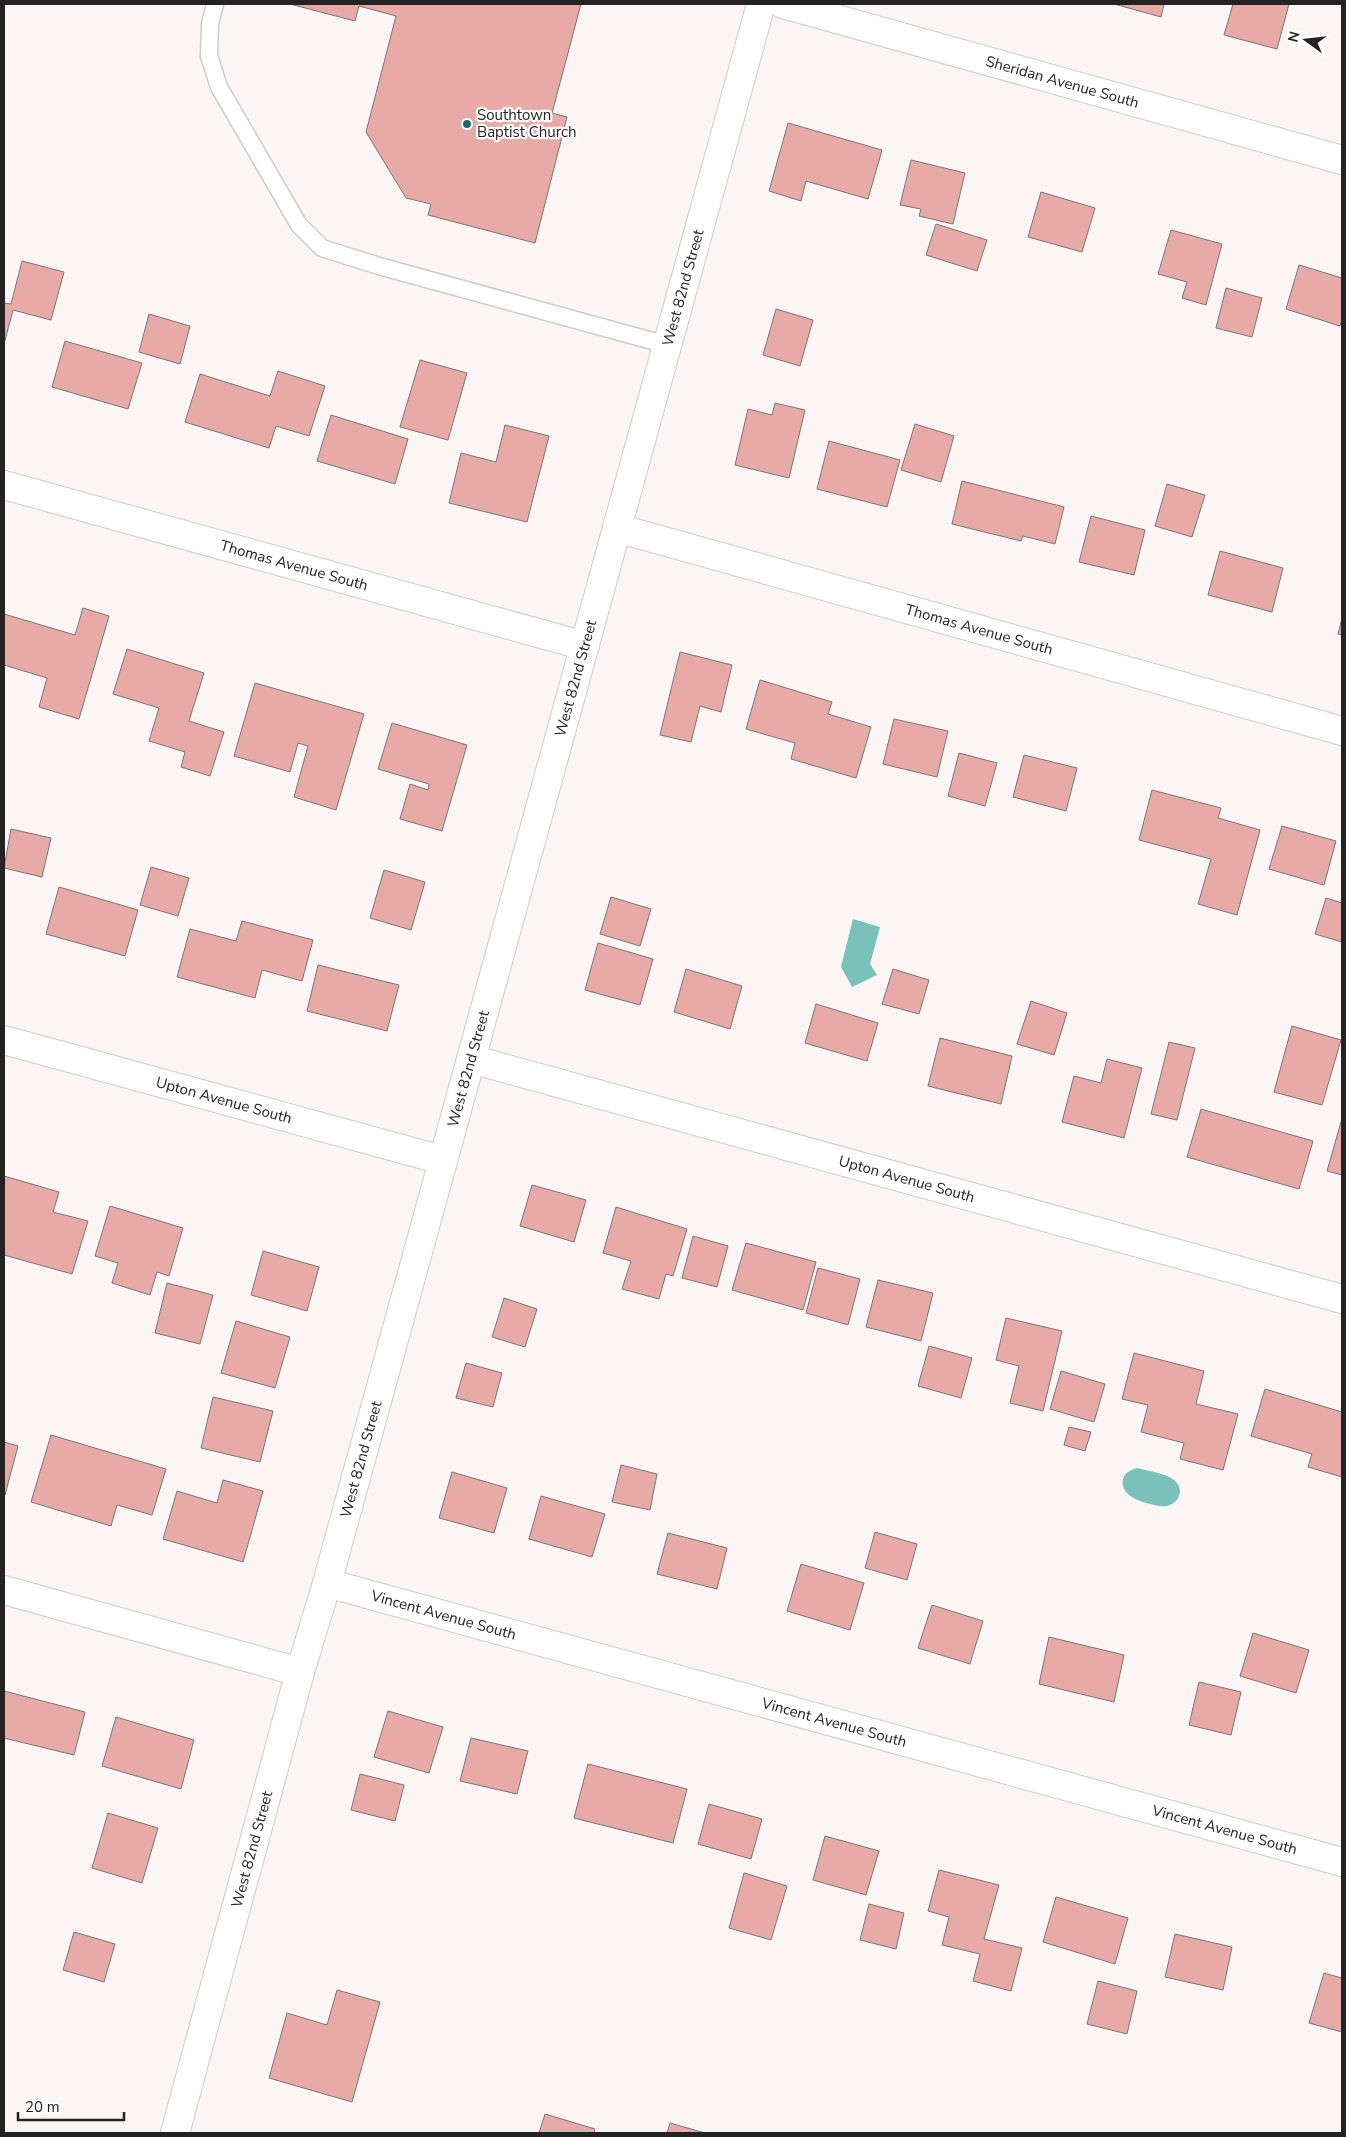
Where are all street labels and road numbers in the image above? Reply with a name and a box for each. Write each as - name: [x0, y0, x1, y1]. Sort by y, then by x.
- street label: Sheridan Avenue South: [983, 51, 1141, 113]
- street label: West 82nd Street: [657, 226, 709, 348]
- street label: Thomas Avenue South: [218, 535, 370, 595]
- street label: Thomas Avenue South: [903, 599, 1055, 660]
- street label: West 82nd Street: [550, 617, 601, 739]
- street label: West 82nd Street: [443, 1007, 494, 1129]
- street label: Upton Avenue South: [154, 1072, 294, 1128]
- street label: Upton Avenue South: [836, 1151, 977, 1207]
- street label: West 82nd Street: [335, 1398, 387, 1520]
- street label: Vincent Avenue South: [368, 1585, 518, 1645]
- street label: Vincent Avenue South: [758, 1693, 909, 1752]
- street label: West 82nd Street: [227, 1788, 277, 1910]
- street label: Vincent Avenue South: [1149, 1800, 1299, 1859]

